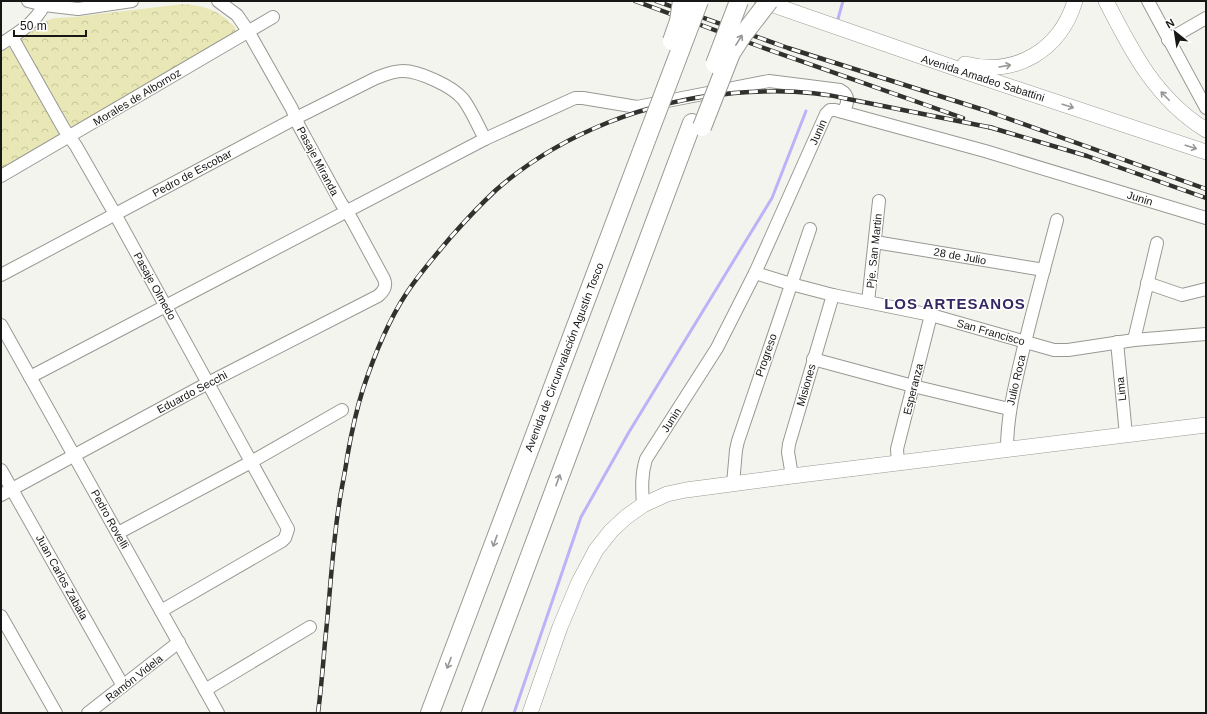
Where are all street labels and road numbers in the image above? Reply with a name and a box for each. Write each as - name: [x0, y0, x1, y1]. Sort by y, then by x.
- street label: Avenida Amadeo Sabattini: [920, 52, 1046, 104]
- street label: Morales de Albornoz: [91, 66, 183, 128]
- street label: Junin: [807, 118, 829, 146]
- street label: Pasaje Miranda: [295, 124, 342, 198]
- street label: Pedro de Escobar: [150, 147, 234, 199]
- street label: Junin: [1126, 188, 1154, 208]
- street label: Pje. San Martin: [864, 213, 884, 289]
- street label: 28 de Julio: [933, 245, 987, 267]
- street label: Pasaje Olmedo: [132, 250, 178, 322]
- street label: Avenida de Circunvalación Agustín Tosco: [522, 261, 606, 453]
- street label: San Francisco: [956, 317, 1026, 347]
- street label: Progreso: [753, 332, 779, 378]
- street label: Julio Roca: [1004, 353, 1028, 406]
- street label: Esperanza: [901, 361, 925, 416]
- street label: Misiones: [794, 362, 818, 408]
- street label: Eduardo Secchi: [155, 368, 229, 416]
- street label: Lima: [1114, 376, 1128, 401]
- street label: Junin: [659, 406, 683, 434]
- street label: Pedro Rovelli: [89, 487, 131, 551]
- street label: Juan Carlos Zabala: [34, 532, 91, 622]
- street label: Ramón Videla: [103, 652, 166, 704]

